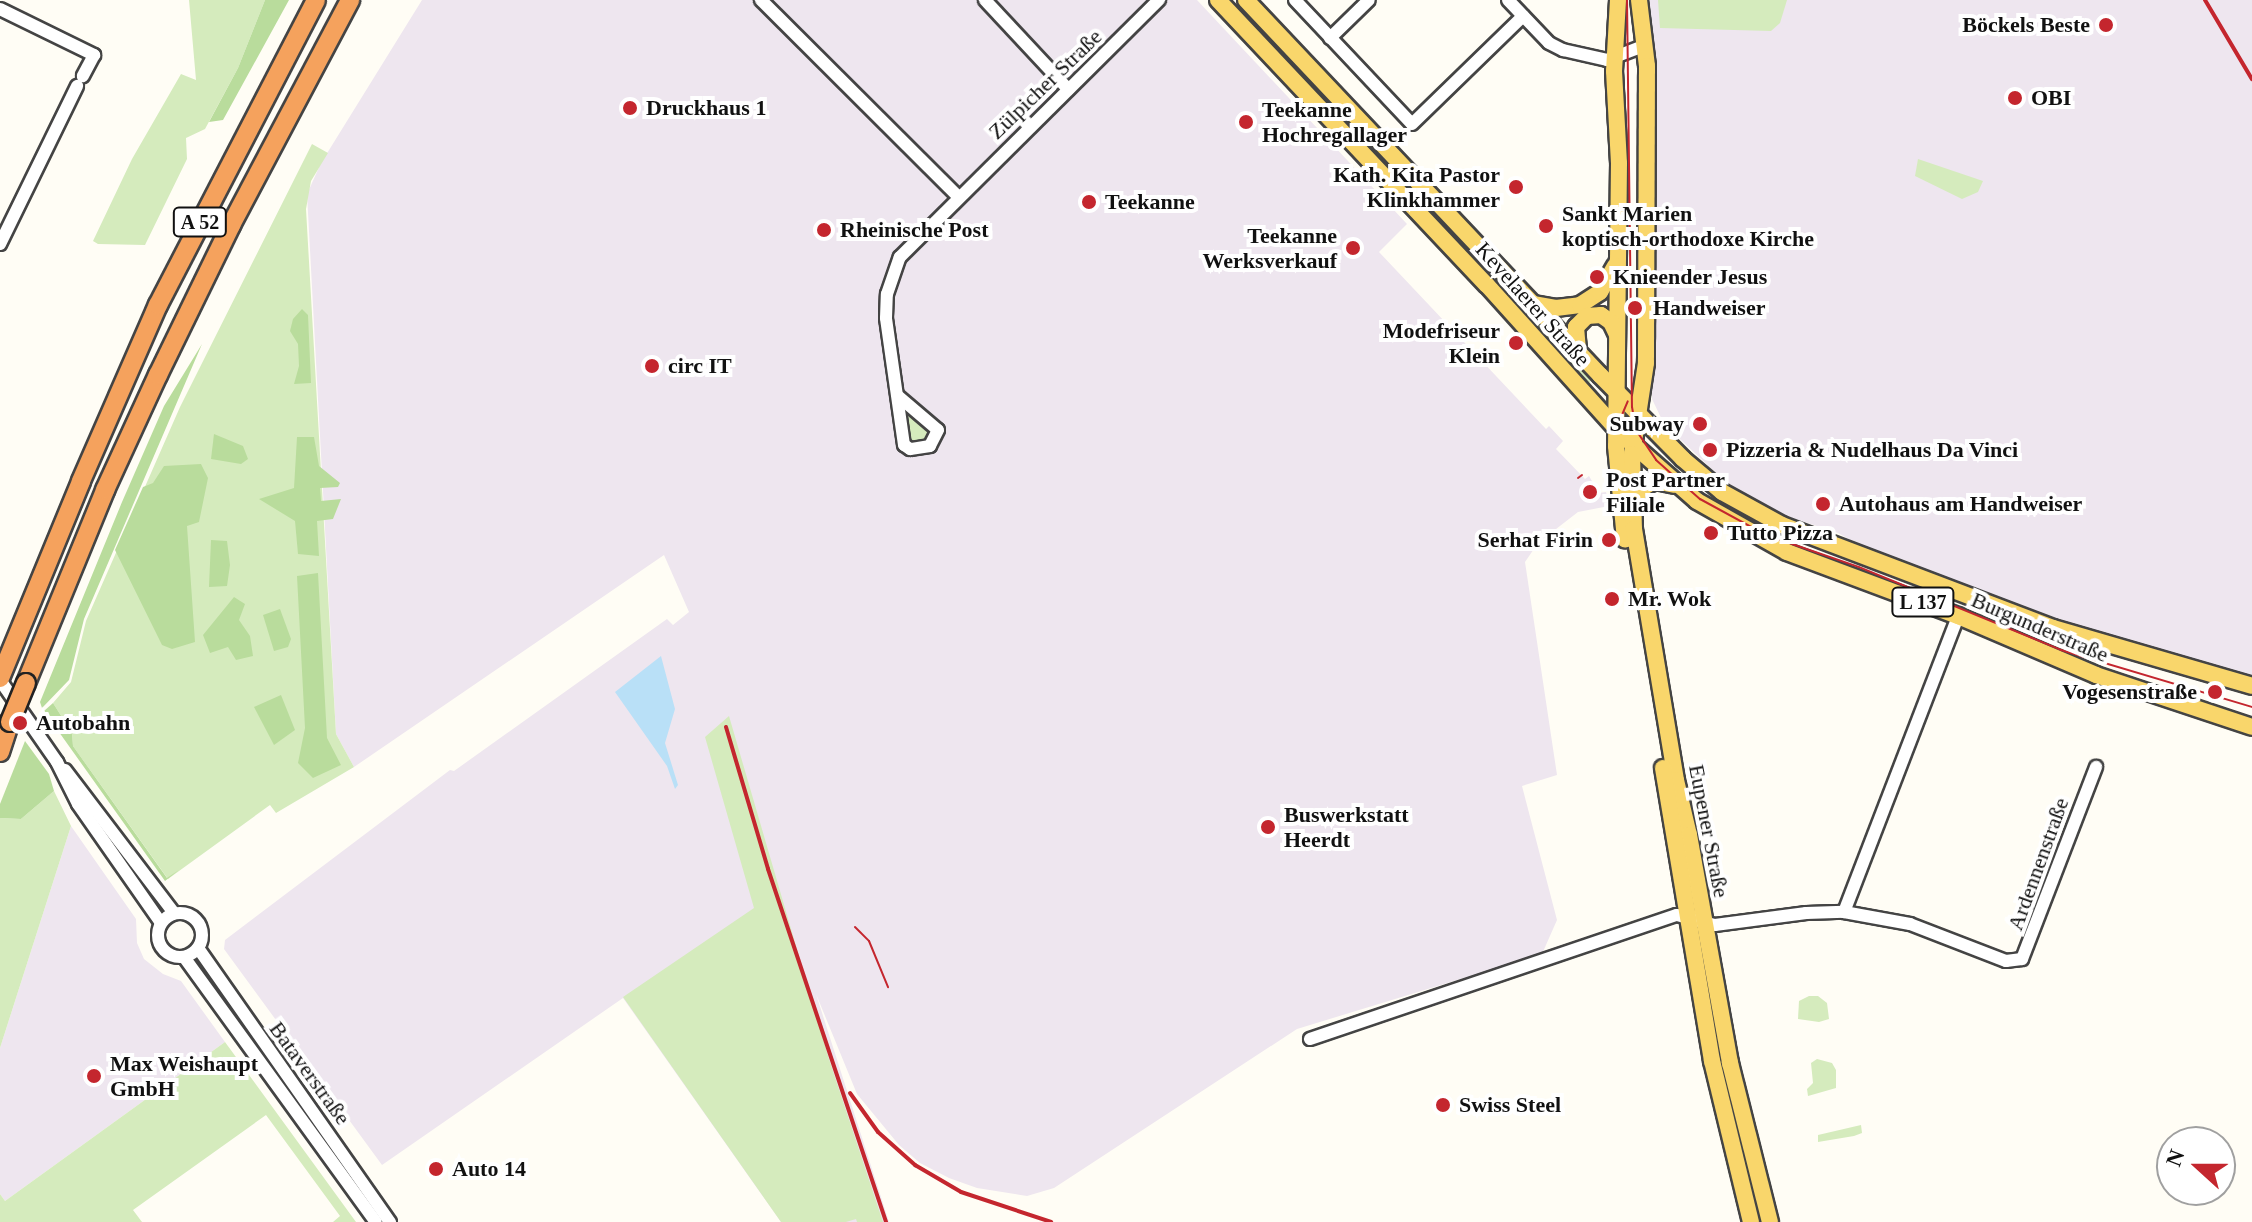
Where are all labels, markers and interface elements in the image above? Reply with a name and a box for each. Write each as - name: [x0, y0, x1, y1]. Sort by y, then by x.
- place label: Böckels Beste: [1962, 12, 2090, 38]
- marker: Böckels Beste: [2097, 16, 2115, 34]
- street label: Zülpicher Straße: [983, 23, 1107, 145]
- place label: OBI: [2031, 85, 2071, 111]
- marker: OBI: [2006, 89, 2024, 107]
- place label: Druckhaus 1: [646, 95, 766, 121]
- place label: Teekanne Hochregallager: [1262, 96, 1407, 148]
- marker: Druckhaus 1: [621, 99, 639, 117]
- marker: Teekanne Hochregallager: [1237, 113, 1255, 131]
- place label: Kath. Kita Pastor Klinkhammer: [1333, 161, 1500, 212]
- marker: Kath. Kita Pastor Klinkhammer: [1507, 178, 1525, 196]
- place label: Teekanne: [1105, 189, 1195, 215]
- marker: Teekanne: [1080, 193, 1098, 211]
- place label: Sankt Marien koptisch-orthodoxe Kirche: [1562, 200, 1814, 252]
- road number: A 52: [172, 206, 228, 238]
- place label: Rheinische Post: [840, 217, 988, 243]
- marker: Sankt Marien koptisch-orthodoxe Kirche: [1537, 217, 1555, 235]
- marker: Rheinische Post: [815, 221, 833, 239]
- place label: Teekanne Werksverkauf: [1203, 222, 1337, 274]
- street label: Kevelaerer Straße: [1470, 236, 1596, 372]
- marker: Teekanne Werksverkauf: [1344, 239, 1362, 257]
- place label: Knieender Jesus: [1613, 264, 1768, 290]
- marker: Knieender Jesus: [1588, 268, 1606, 286]
- place label: Handweiser: [1653, 295, 1765, 321]
- marker: Handweiser: [1624, 297, 1646, 319]
- place label: Modefriseur Klein: [1383, 317, 1500, 368]
- marker: Modefriseur Klein: [1507, 334, 1525, 352]
- place label: circ IT: [668, 353, 732, 379]
- marker: circ IT: [643, 357, 661, 375]
- place label: Subway: [1609, 411, 1684, 437]
- marker: Subway: [1691, 415, 1709, 433]
- place label: Pizzeria & Nudelhaus Da Vinci: [1726, 437, 2018, 463]
- marker: Pizzeria & Nudelhaus Da Vinci: [1701, 441, 1719, 459]
- place label: Post Partner Filiale: [1606, 466, 1725, 518]
- marker: Post Partner Filiale: [1581, 483, 1599, 501]
- place label: Autohaus am Handweiser: [1839, 491, 2082, 517]
- marker: Autohaus am Handweiser: [1814, 495, 1832, 513]
- place label: Tutto Pizza: [1727, 520, 1833, 546]
- marker: Tutto Pizza: [1702, 524, 1720, 542]
- place label: Serhat Firin: [1478, 527, 1593, 553]
- marker: Serhat Firin: [1600, 531, 1618, 549]
- place label: Mr. Wok: [1628, 586, 1712, 612]
- road number: L 137: [1889, 586, 1957, 618]
- street label: Burgunderstraße: [1968, 586, 2112, 668]
- marker: Mr. Wok: [1603, 590, 1621, 608]
- place label: Vogesenstraße: [2062, 679, 2197, 705]
- marker: Vogesenstraße: [2204, 681, 2226, 703]
- place label: Autobahn: [36, 710, 130, 736]
- marker: Autobahn: [11, 714, 29, 732]
- street label: Eupener Straße: [1683, 762, 1735, 900]
- street label: Ardennenstraße: [2002, 794, 2074, 934]
- place label: Buswerkstatt Heerdt: [1284, 801, 1409, 852]
- marker: Buswerkstatt Heerdt: [1259, 818, 1277, 836]
- street label: Bataverstraße: [264, 1016, 356, 1130]
- place label: Max Weishaupt GmbH: [110, 1050, 259, 1102]
- marker: Max Weishaupt GmbH: [85, 1067, 103, 1085]
- place label: Swiss Steel: [1459, 1092, 1561, 1118]
- marker: Swiss Steel: [1434, 1096, 1452, 1114]
- north arrow: [2156, 1126, 2236, 1206]
- text: N: [2160, 1146, 2190, 1170]
- place label: Auto 14: [452, 1156, 526, 1182]
- marker: Auto 14: [427, 1160, 445, 1178]

